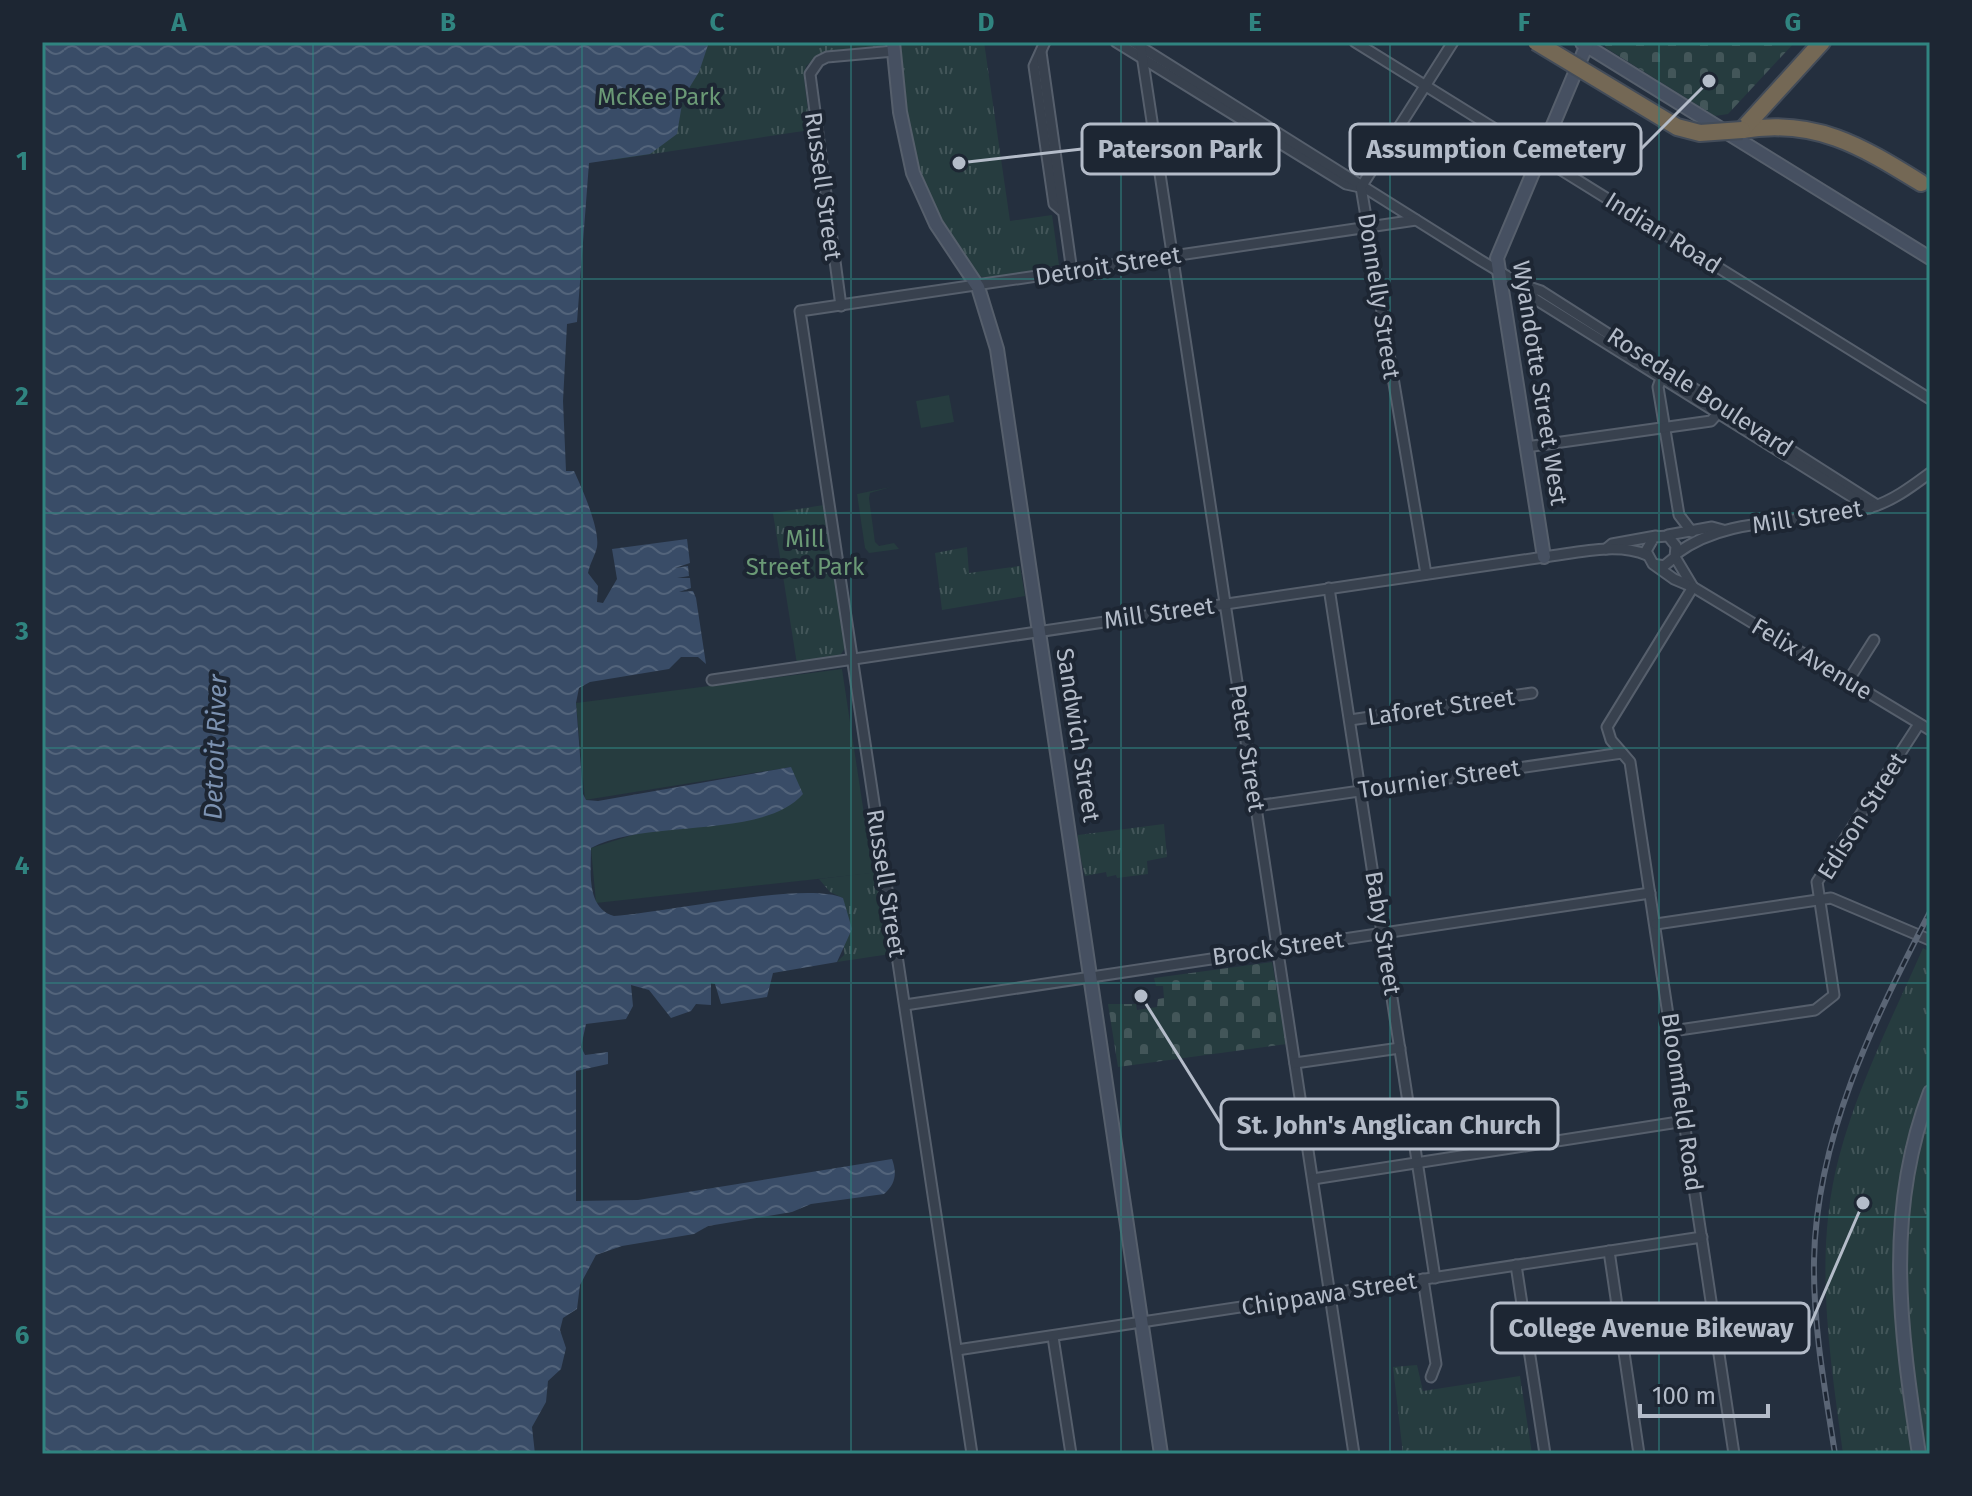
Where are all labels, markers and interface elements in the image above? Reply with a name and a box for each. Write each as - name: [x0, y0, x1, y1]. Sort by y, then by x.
- text: A: [170, 7, 187, 38]
- text: B: [440, 7, 456, 38]
- text: C: [710, 7, 725, 38]
- text: D: [978, 7, 995, 38]
- text: E: [1248, 7, 1262, 38]
- text: F: [1518, 7, 1531, 38]
- text: G: [1785, 7, 1801, 38]
- park label: McKee Park: [597, 83, 722, 111]
- street label: Russell Street: [799, 110, 847, 262]
- callout: Paterson Park: [1082, 124, 1279, 174]
- callout: Assumption Cemetery: [1350, 124, 1641, 174]
- text: Paterson Park: [1098, 134, 1263, 165]
- text: Assumption Cemetery: [1365, 134, 1626, 165]
- text: 1: [16, 146, 28, 177]
- street label: Indian Road: [1600, 186, 1726, 280]
- street label: Donnelly Street: [1352, 211, 1406, 381]
- street label: Detroit Street: [1033, 241, 1183, 291]
- street label: Wyandotte Street West: [1507, 259, 1573, 508]
- street label: Rosedale Boulevard: [1602, 321, 1798, 463]
- text: 2: [15, 381, 29, 412]
- street label: Mill Street: [1750, 494, 1864, 540]
- park label: Mill Street Park: [746, 525, 865, 581]
- street label: Mill Street: [1102, 591, 1216, 635]
- street label: Felix Avenue: [1747, 612, 1877, 706]
- text: 3: [14, 616, 29, 647]
- street label: Sandwich Street: [1050, 646, 1106, 824]
- water label: Detroit River: [197, 673, 234, 820]
- street label: Peter Street: [1223, 682, 1271, 814]
- street label: Laforet Street: [1366, 683, 1517, 731]
- street label: Edison Street: [1812, 747, 1912, 885]
- street label: Tournier Street: [1356, 754, 1522, 804]
- street label: Russell Street: [860, 807, 912, 959]
- text: 4: [15, 850, 30, 881]
- street label: Baby Street: [1359, 869, 1407, 997]
- street label: Brock Street: [1211, 925, 1346, 971]
- street label: Bloomfield Road: [1656, 1011, 1708, 1193]
- text: 5: [15, 1085, 29, 1116]
- callout: St. John's Anglican Church: [1221, 1099, 1558, 1149]
- text: St. John's Anglican Church: [1237, 1110, 1541, 1141]
- street label: Chippawa Street: [1240, 1266, 1419, 1322]
- callout: College Avenue Bikeway: [1492, 1303, 1809, 1353]
- text: College Avenue Bikeway: [1509, 1313, 1794, 1344]
- text: 6: [15, 1320, 30, 1351]
- scale bar: [1640, 1368, 1768, 1418]
- text: 100 m: [1652, 1382, 1716, 1410]

